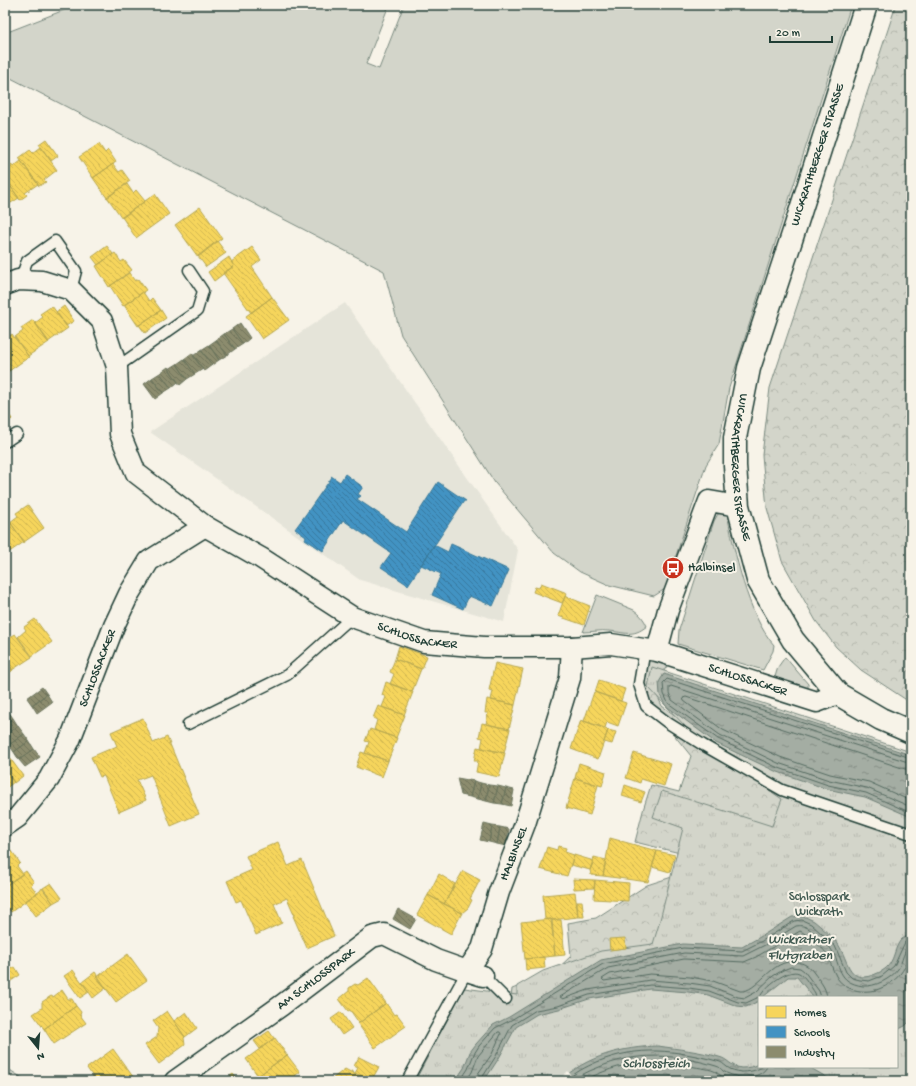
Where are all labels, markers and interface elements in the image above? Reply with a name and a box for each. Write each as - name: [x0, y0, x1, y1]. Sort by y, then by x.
- scale bar: [770, 18, 832, 44]
- text: 20 m: [776, 27, 801, 41]
- street label: WICKRATHBERGER STRASSE: [788, 81, 848, 228]
- street label: WICKRATHBERGER STRASSE: [727, 392, 755, 543]
- bus stop icon: Halbinsel: [660, 555, 686, 581]
- place label: Halbinsel: [688, 561, 736, 576]
- street label: SCHLOSSACKER: [375, 619, 459, 652]
- street label: SCHLOSSACKER: [76, 626, 120, 709]
- street label: SCHLOSSACKER: [706, 660, 790, 700]
- street label: HALBINSEL: [496, 823, 531, 883]
- park label: Schlosspark Wickrath: [789, 890, 851, 920]
- water label: Wickrather Flutgraben: [768, 932, 835, 965]
- street label: AM SCHLOSSPARK: [274, 944, 360, 1014]
- legend: [758, 996, 898, 1068]
- text: Homes: [794, 1007, 827, 1021]
- text: Schools: [794, 1027, 830, 1041]
- north arrow: [18, 1028, 58, 1068]
- text: Industry: [794, 1047, 835, 1061]
- text: N: [35, 1049, 46, 1062]
- water label: Schlossteich: [622, 1056, 690, 1073]

